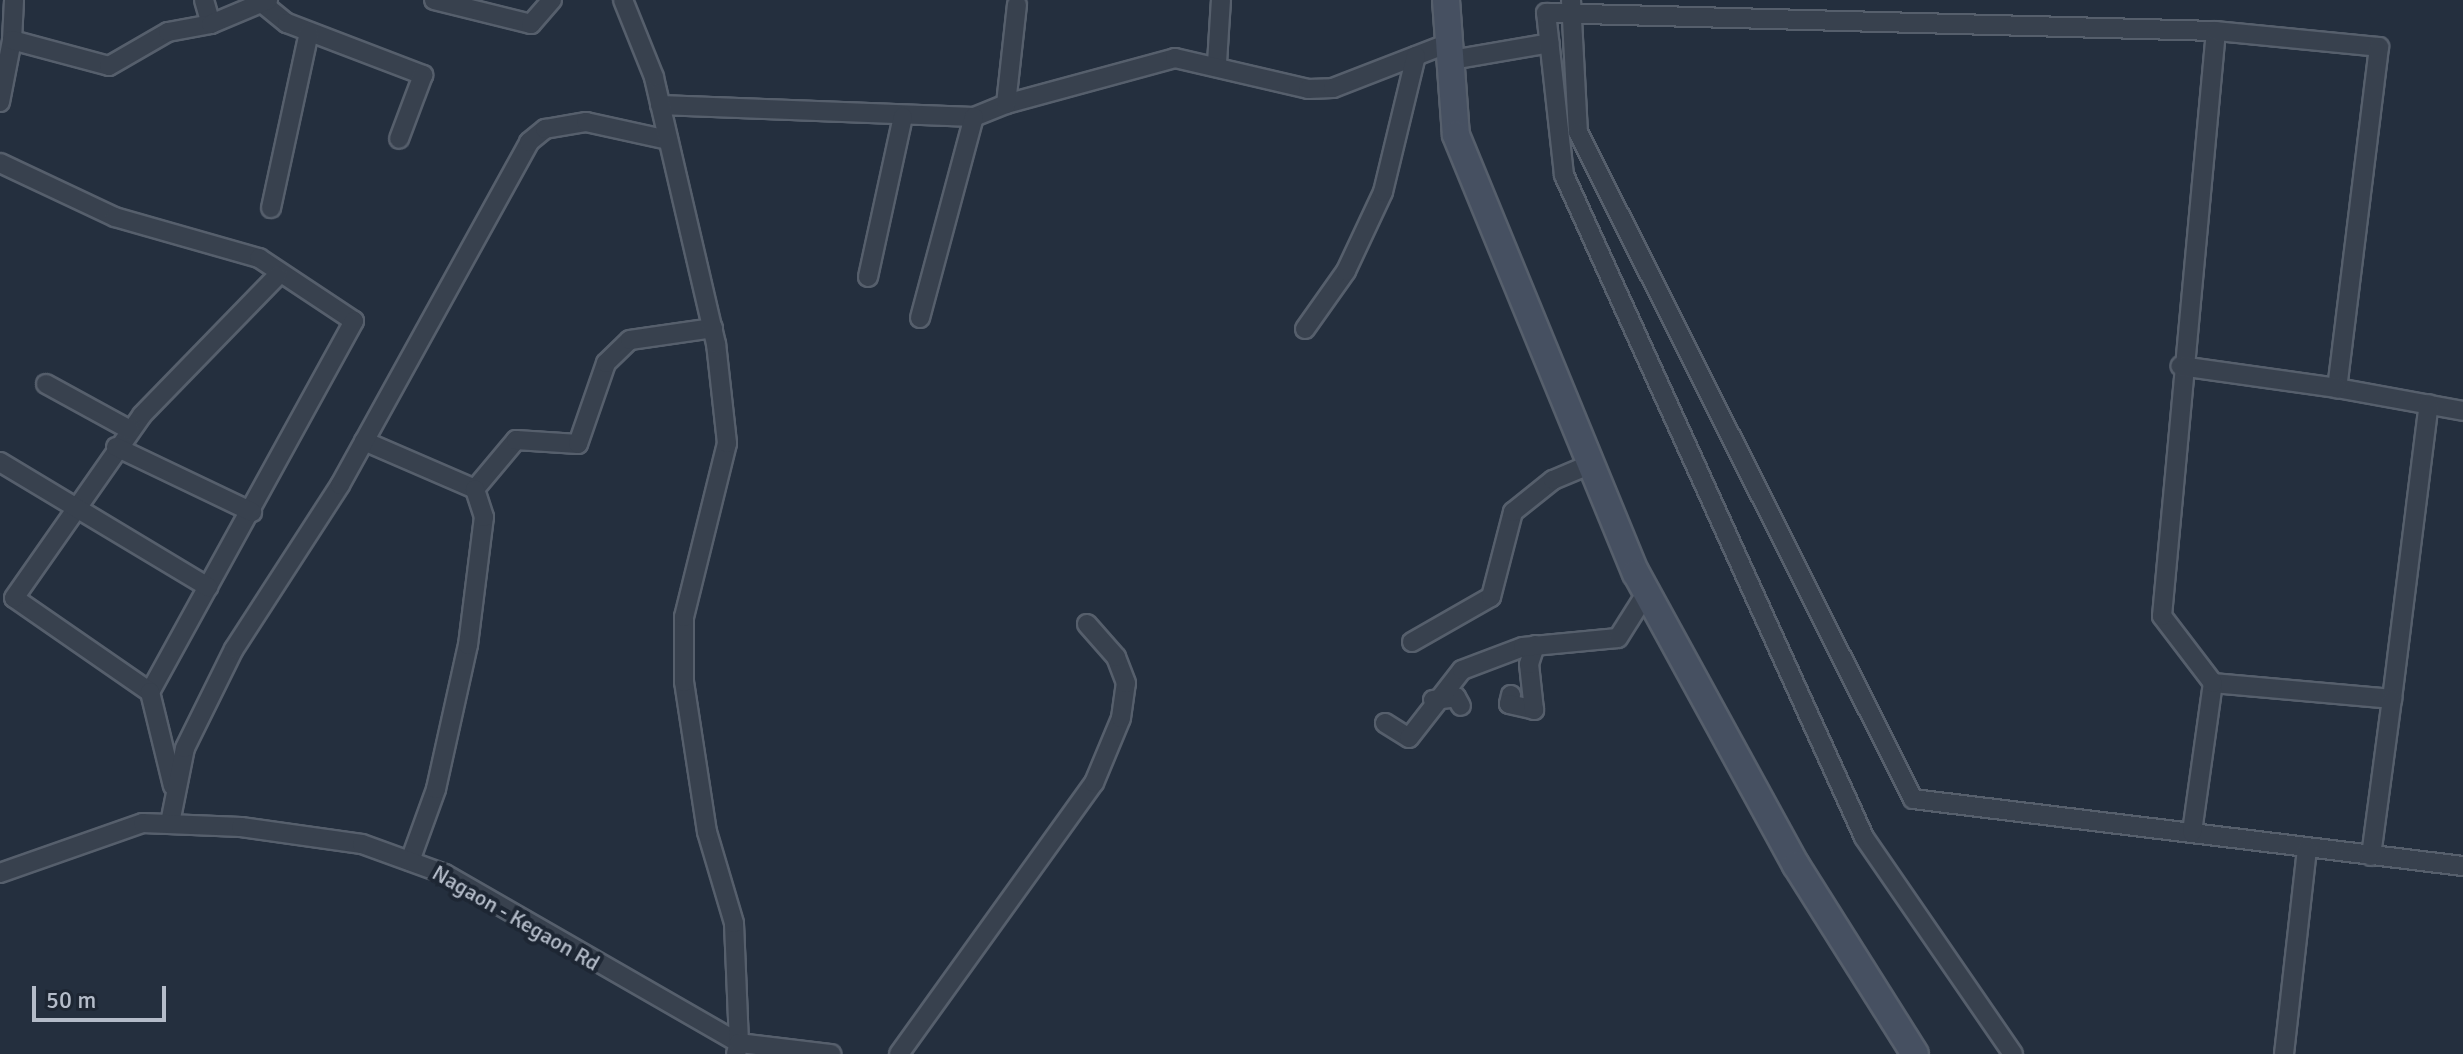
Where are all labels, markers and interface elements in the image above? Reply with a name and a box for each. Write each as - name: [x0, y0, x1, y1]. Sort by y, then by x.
- street label: Nagaon - Kegaon Rd: [428, 859, 604, 977]
- scale bar: [36, 970, 170, 1020]
- text: 50 m: [46, 985, 96, 1015]

